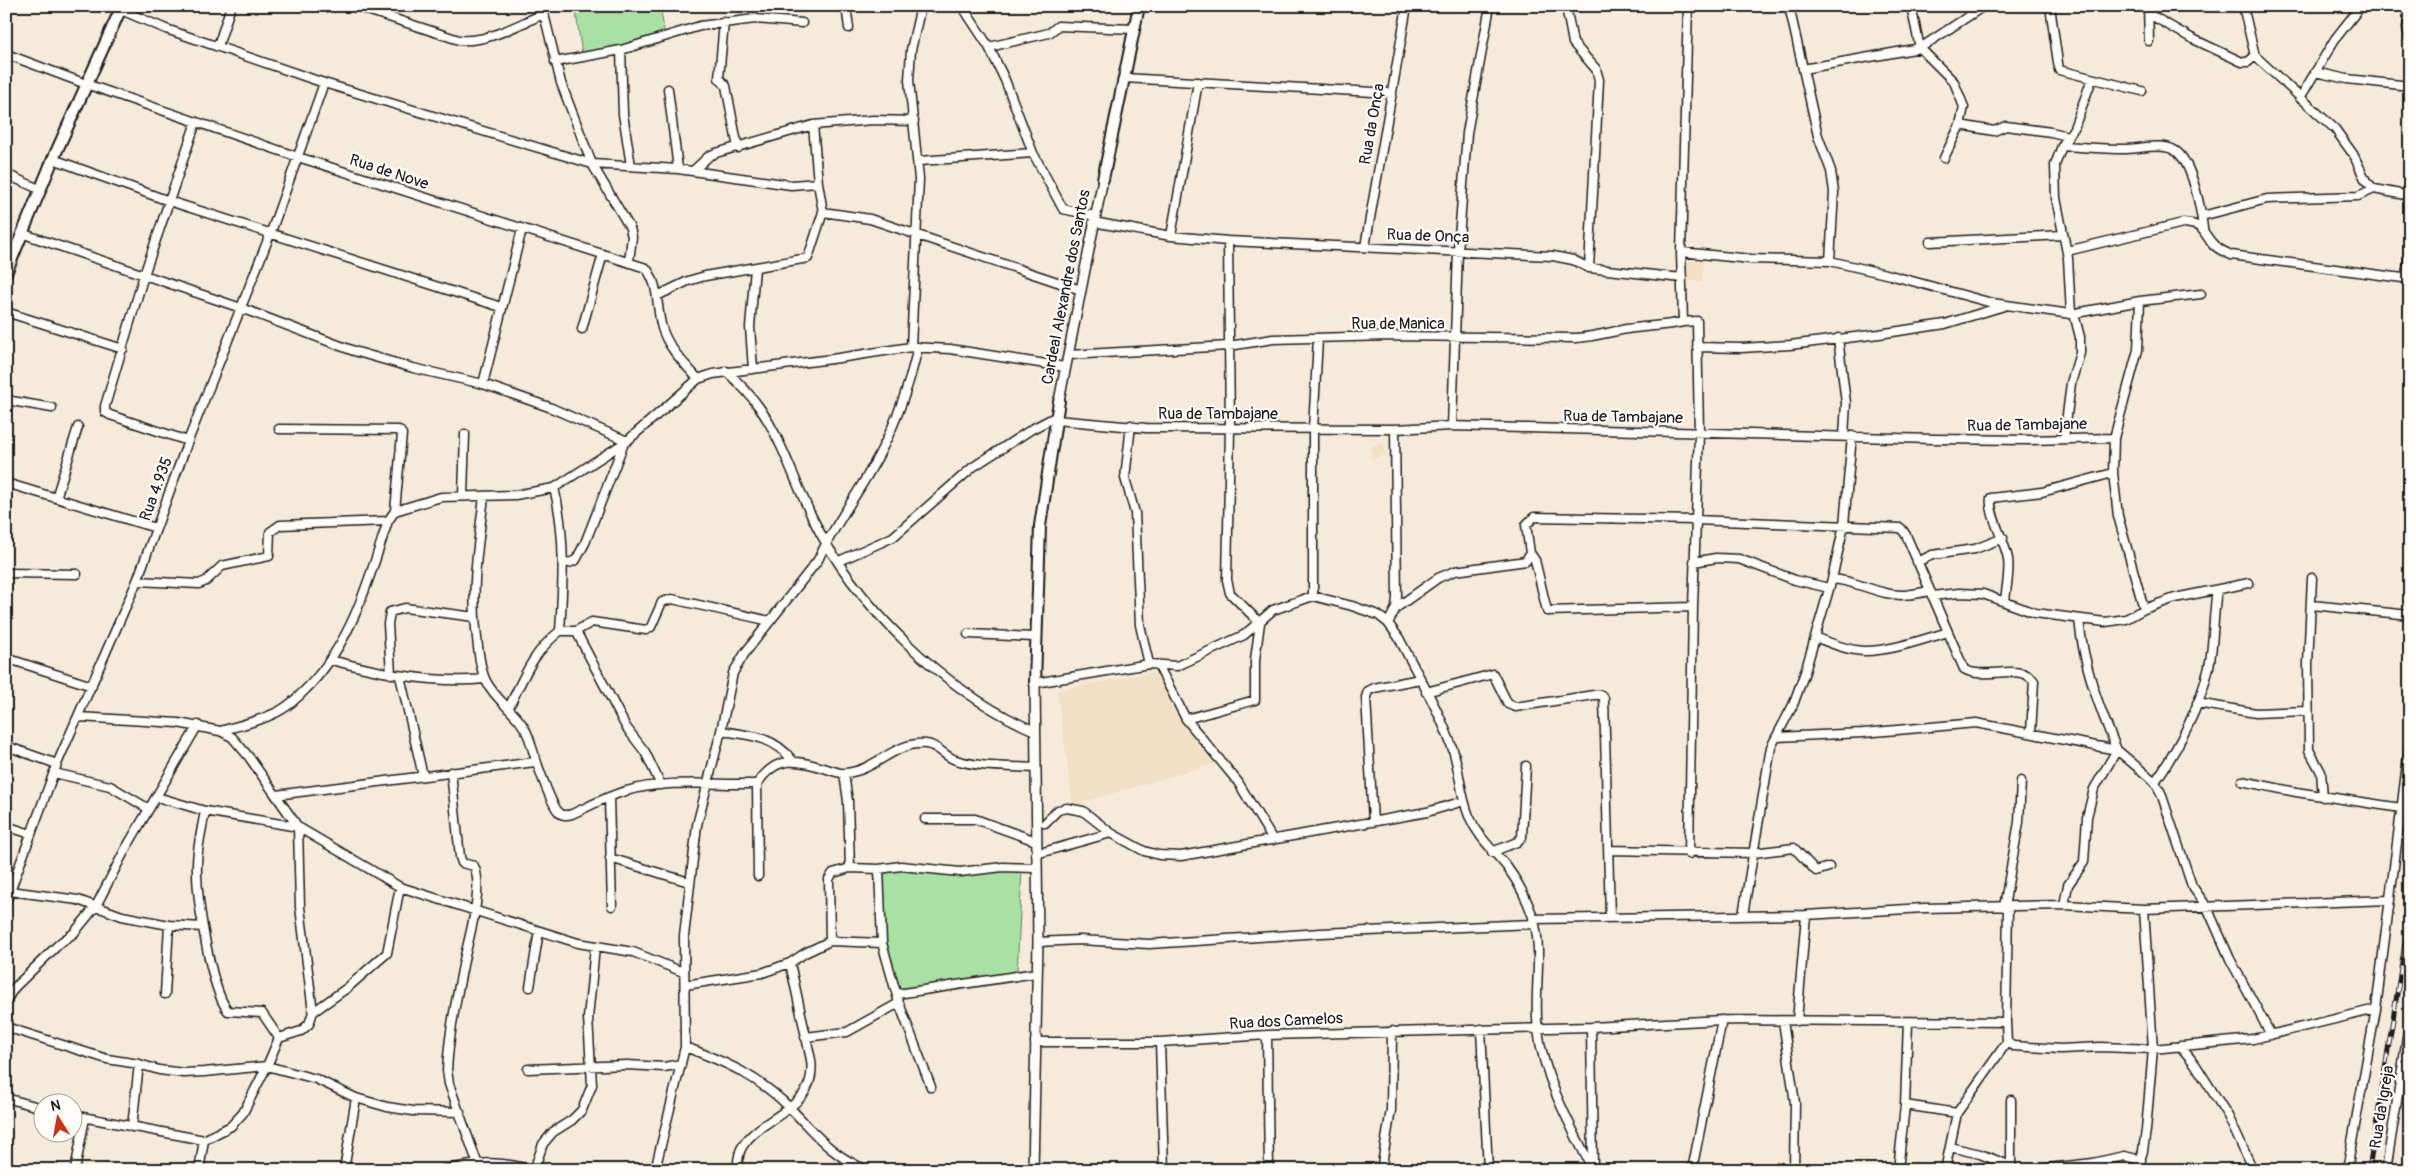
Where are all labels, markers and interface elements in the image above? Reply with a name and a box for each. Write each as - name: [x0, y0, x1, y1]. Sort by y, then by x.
- street label: Rua da Onça: [1355, 82, 1389, 166]
- street label: Rua de Nove: [347, 150, 431, 194]
- street label: Cardeal Alexandre dos Santos: [1037, 188, 1095, 386]
- street label: Rua de Onça: [1386, 225, 1470, 247]
- street label: Rua de Manica: [1351, 314, 1445, 334]
- street label: Rua de Tambajane: [1158, 404, 1278, 424]
- street label: Rua de Tambajane: [1563, 406, 1683, 428]
- street label: Rua de Tambajane: [1967, 414, 2087, 436]
- street label: Rua 4.935: [135, 454, 177, 524]
- street label: Rua dos Camelos: [1229, 1008, 1343, 1034]
- street label: Rua da Igreja: [2366, 1064, 2398, 1150]
- north arrow: [32, 1094, 82, 1144]
- text: N: [49, 1096, 62, 1115]

